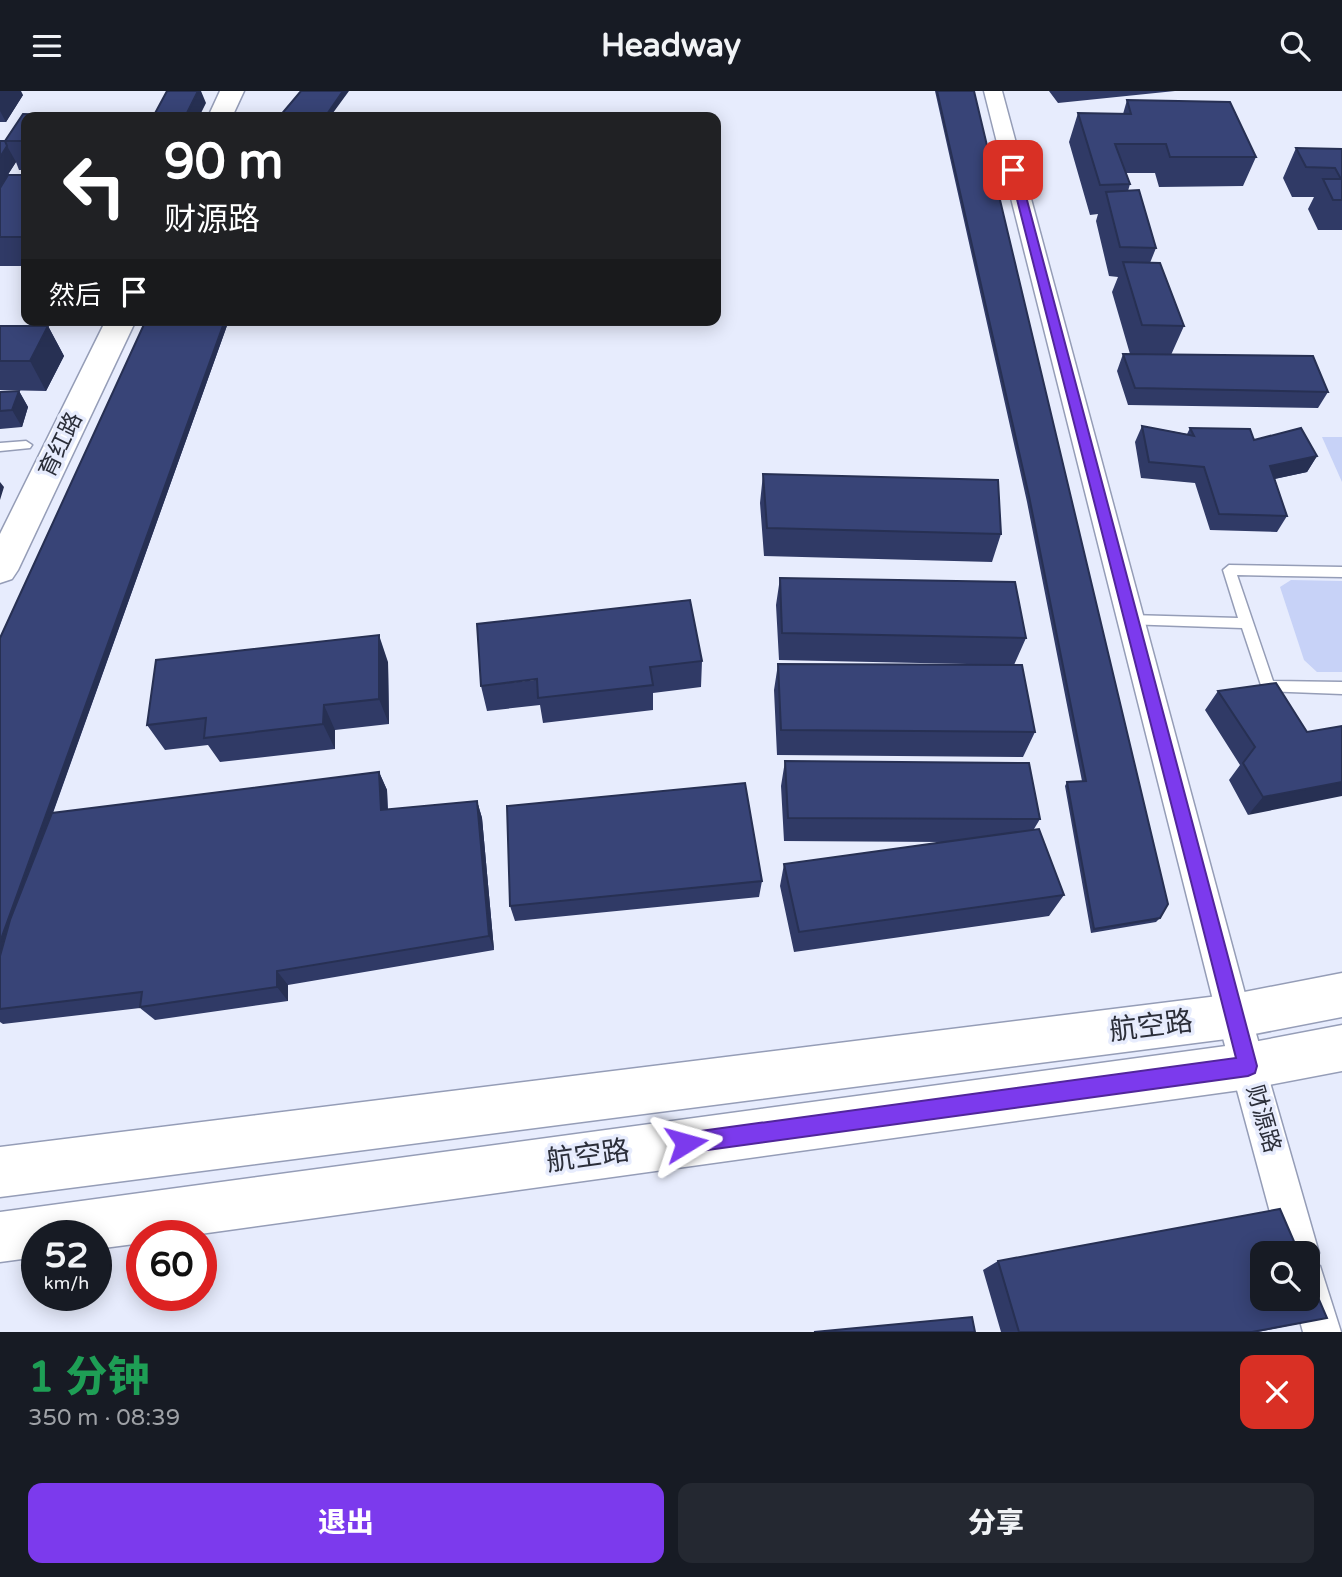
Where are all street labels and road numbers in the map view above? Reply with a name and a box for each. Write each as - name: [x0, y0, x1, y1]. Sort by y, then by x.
- street label: 育红路: [33, 408, 89, 482]
- street label: 航空路: [1107, 1004, 1195, 1048]
- street label: 财源路: [1240, 1082, 1286, 1156]
- street label: 航空路: [544, 1133, 632, 1179]

